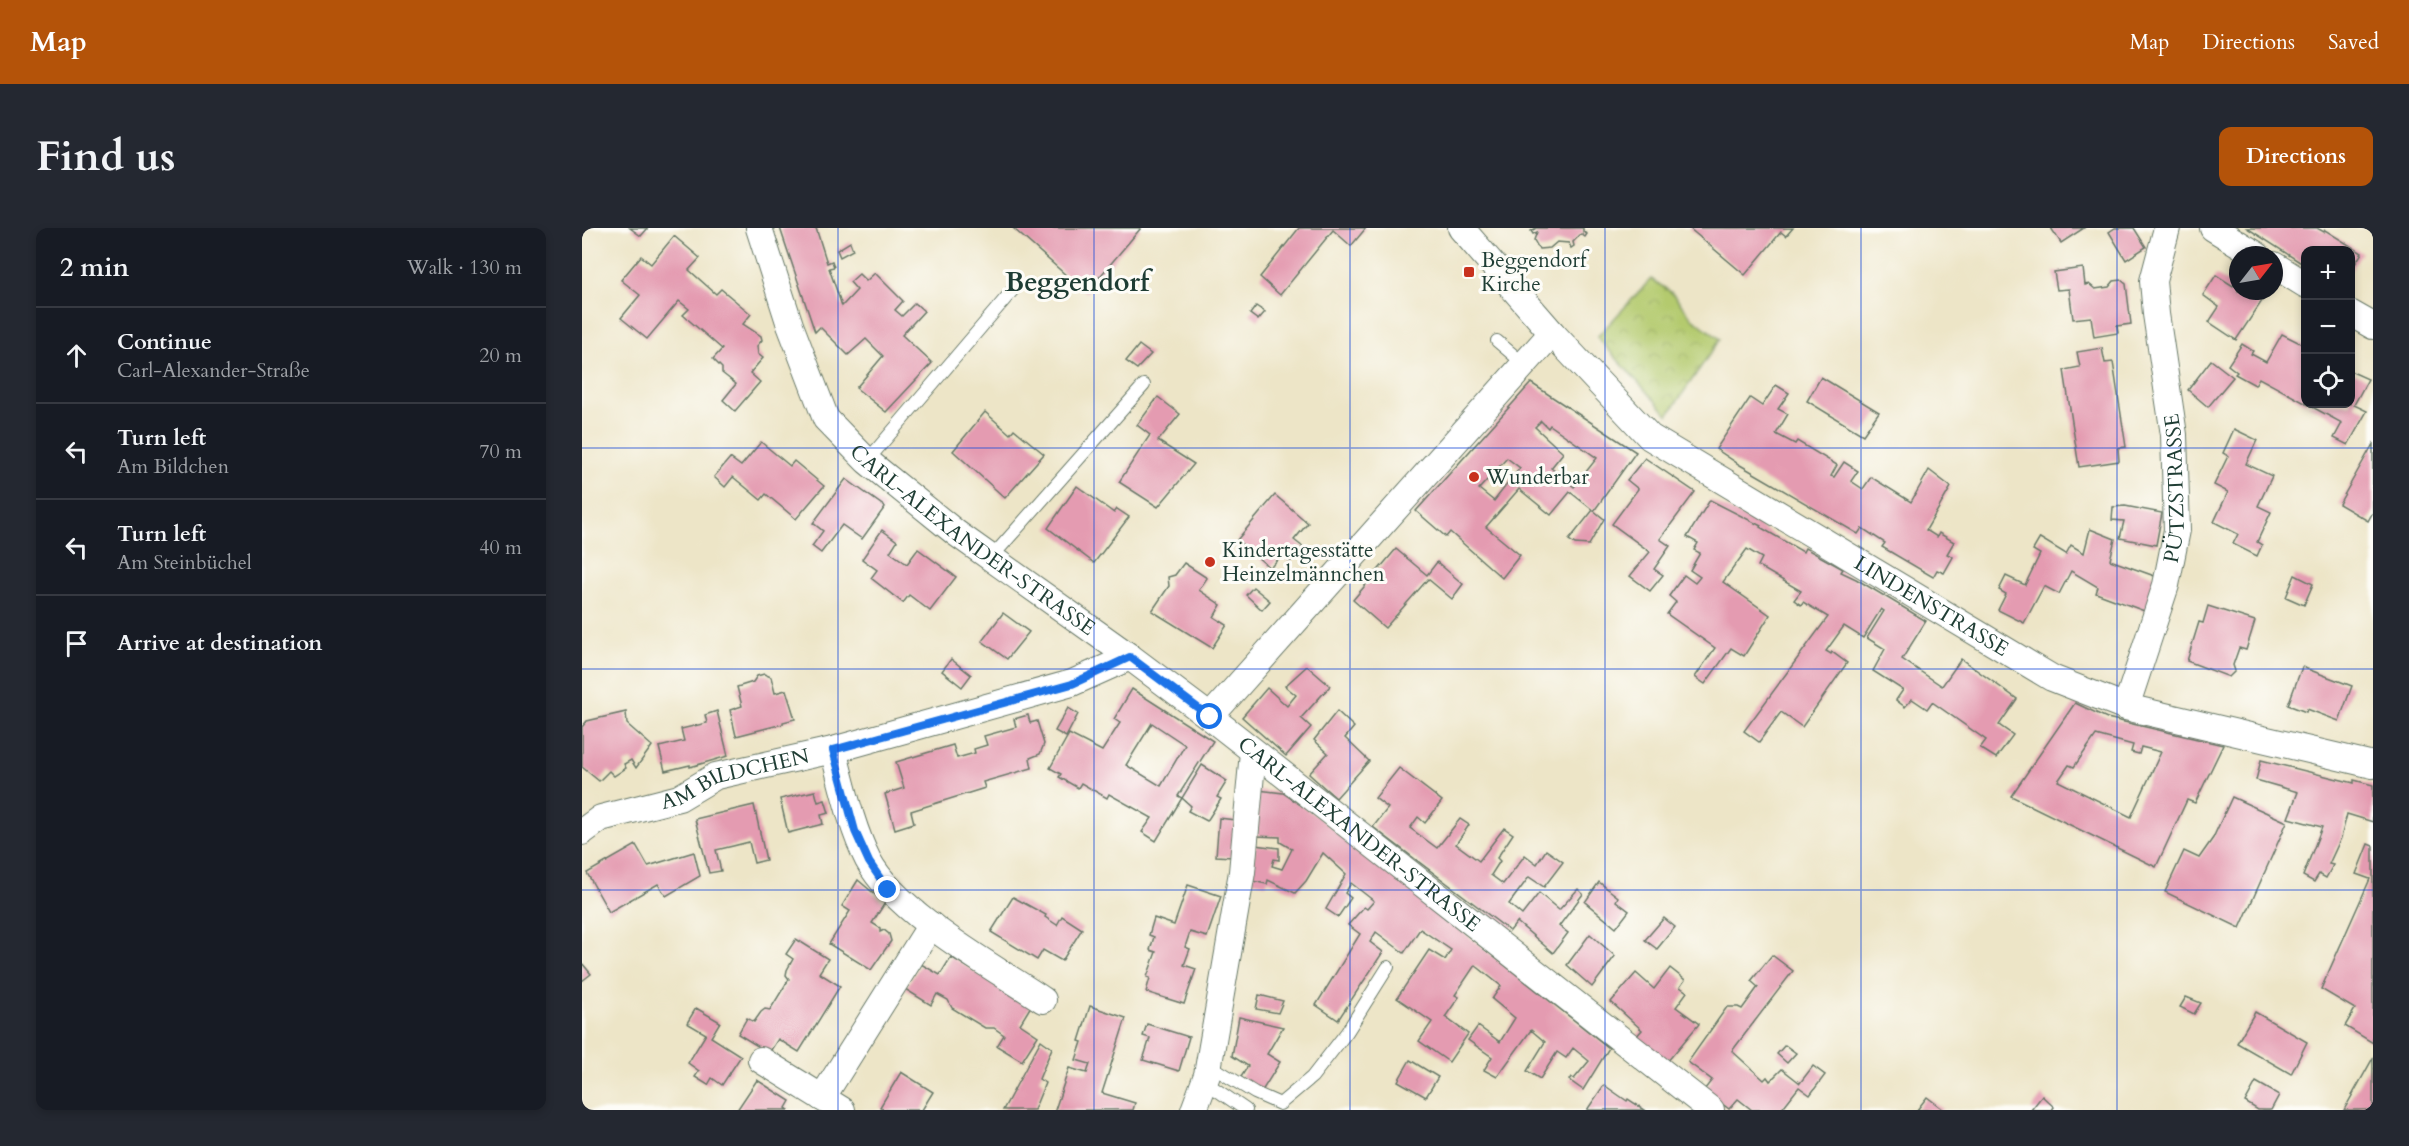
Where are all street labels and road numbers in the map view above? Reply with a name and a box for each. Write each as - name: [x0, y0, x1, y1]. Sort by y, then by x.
- street label: PÜTZSTRASSE: [2156, 412, 2192, 565]
- street label: CARL-ALEXANDER-STRASSE: [844, 437, 1101, 642]
- street label: LINDENSTRASSE: [1849, 548, 2014, 663]
- street label: CARL-ALEXANDER-STRASSE: [1232, 730, 1487, 938]
- street label: AM BILDCHEN: [658, 741, 812, 817]

